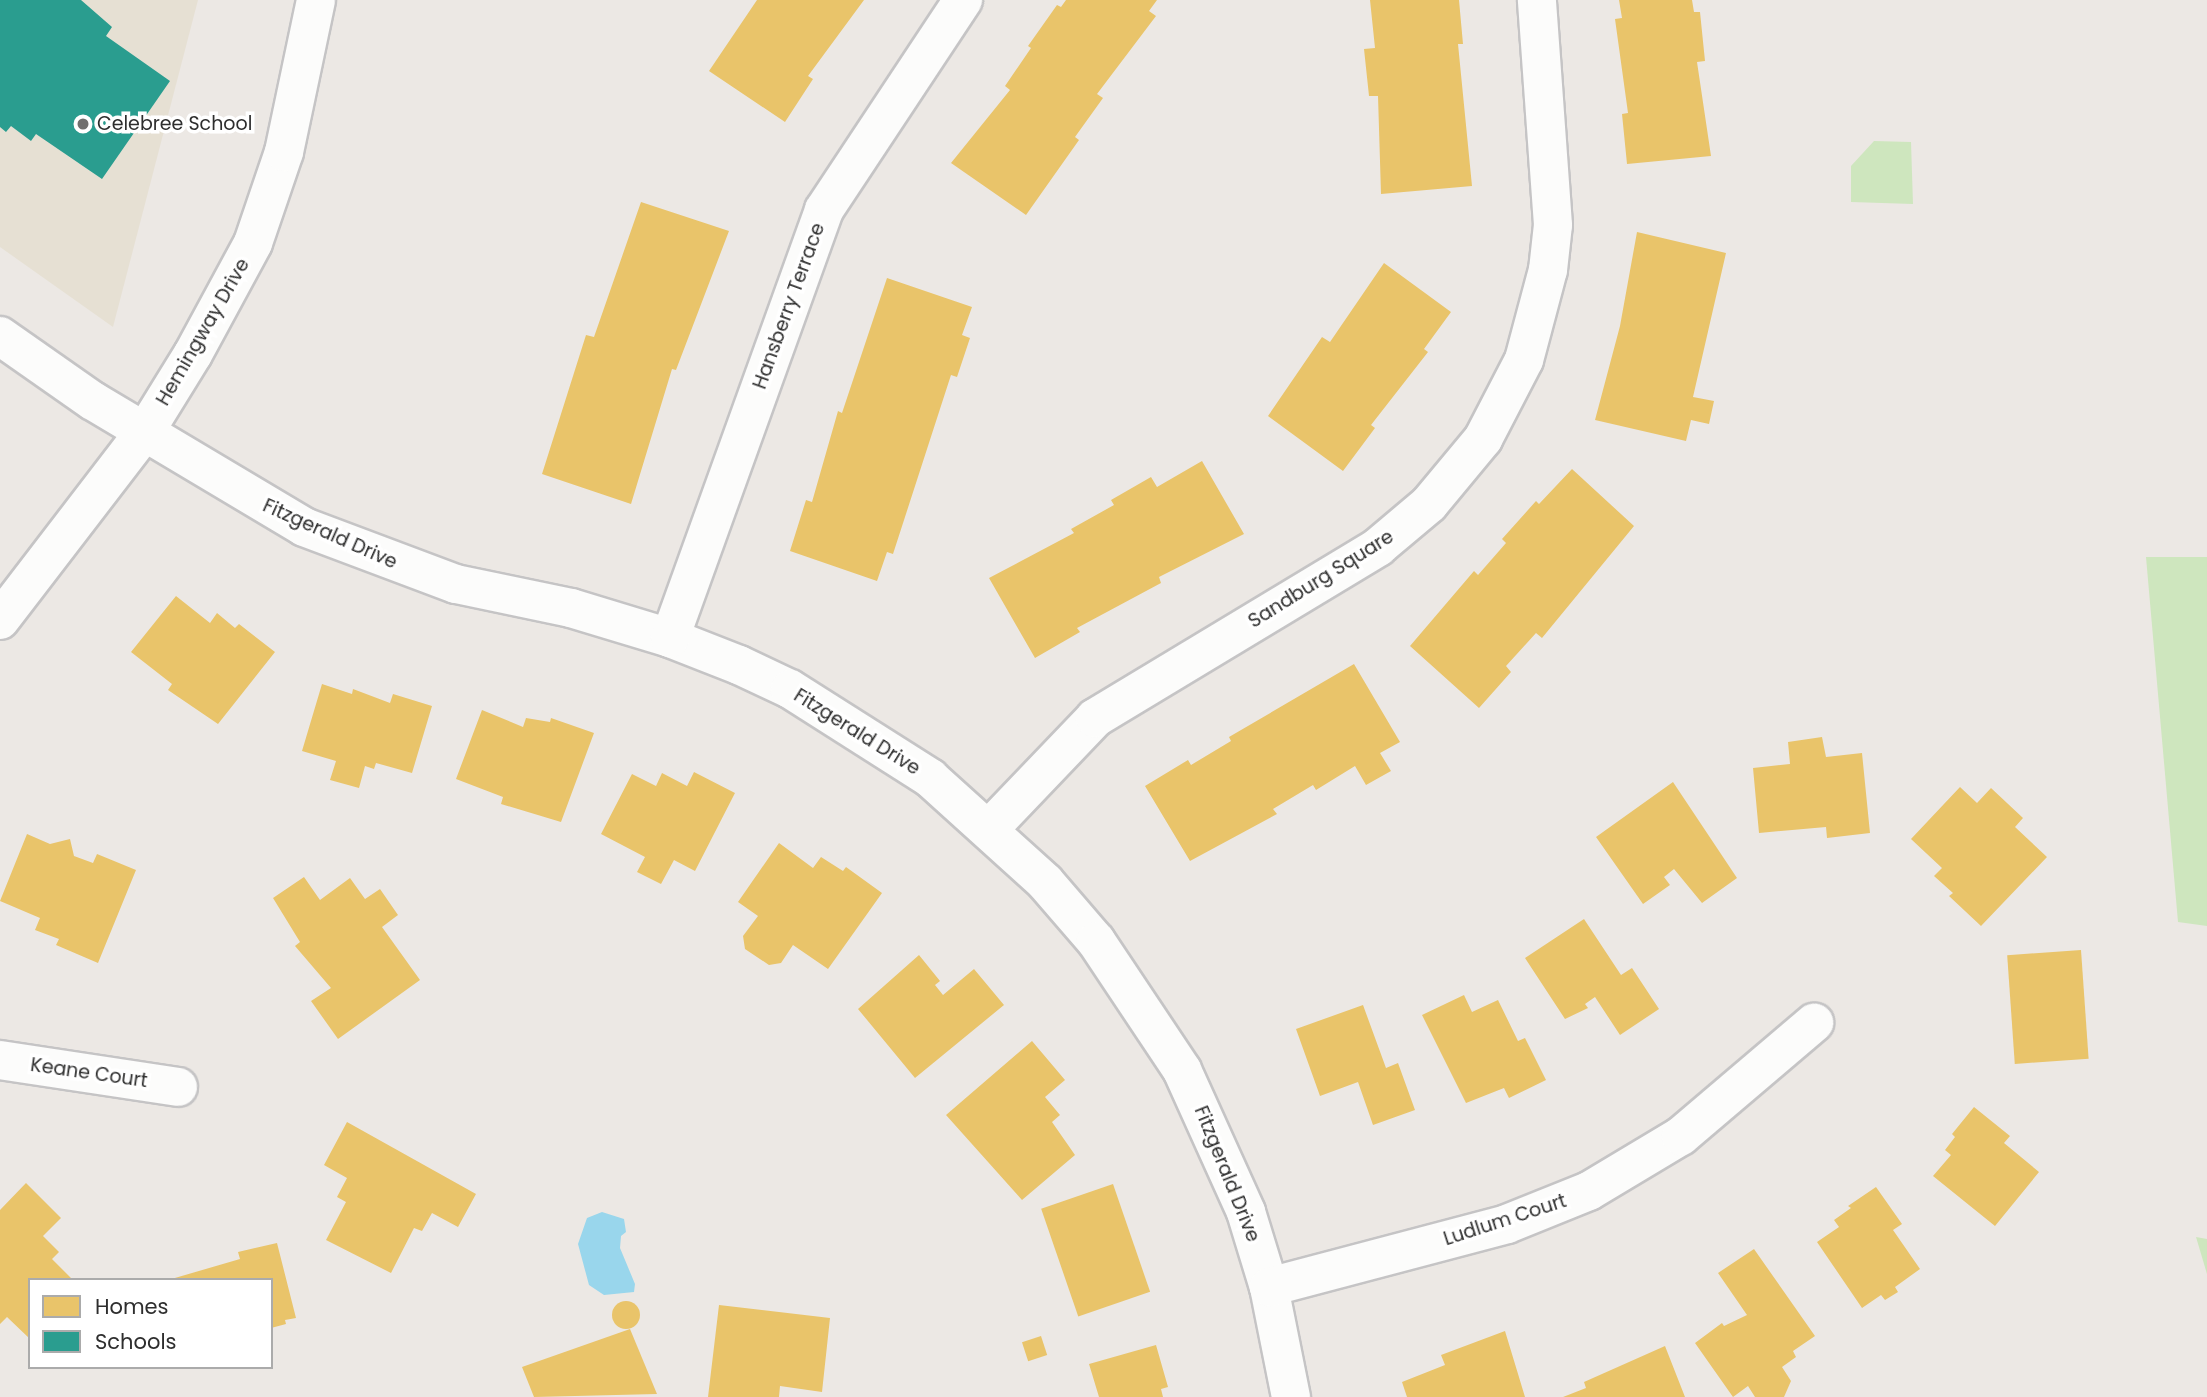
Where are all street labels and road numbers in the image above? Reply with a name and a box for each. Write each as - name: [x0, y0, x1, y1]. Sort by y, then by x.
- street label: Hansberry Terrace: [748, 220, 830, 392]
- street label: Hemingway Drive: [152, 254, 254, 410]
- street label: Fitzgerald Drive: [259, 494, 401, 574]
- street label: Sandburg Square: [1244, 525, 1398, 633]
- street label: Fitzgerald Drive: [790, 684, 924, 780]
- street label: Keane Court: [29, 1053, 149, 1093]
- street label: Fitzgerald Drive: [1189, 1103, 1265, 1245]
- street label: Ludlum Court: [1441, 1189, 1569, 1251]

